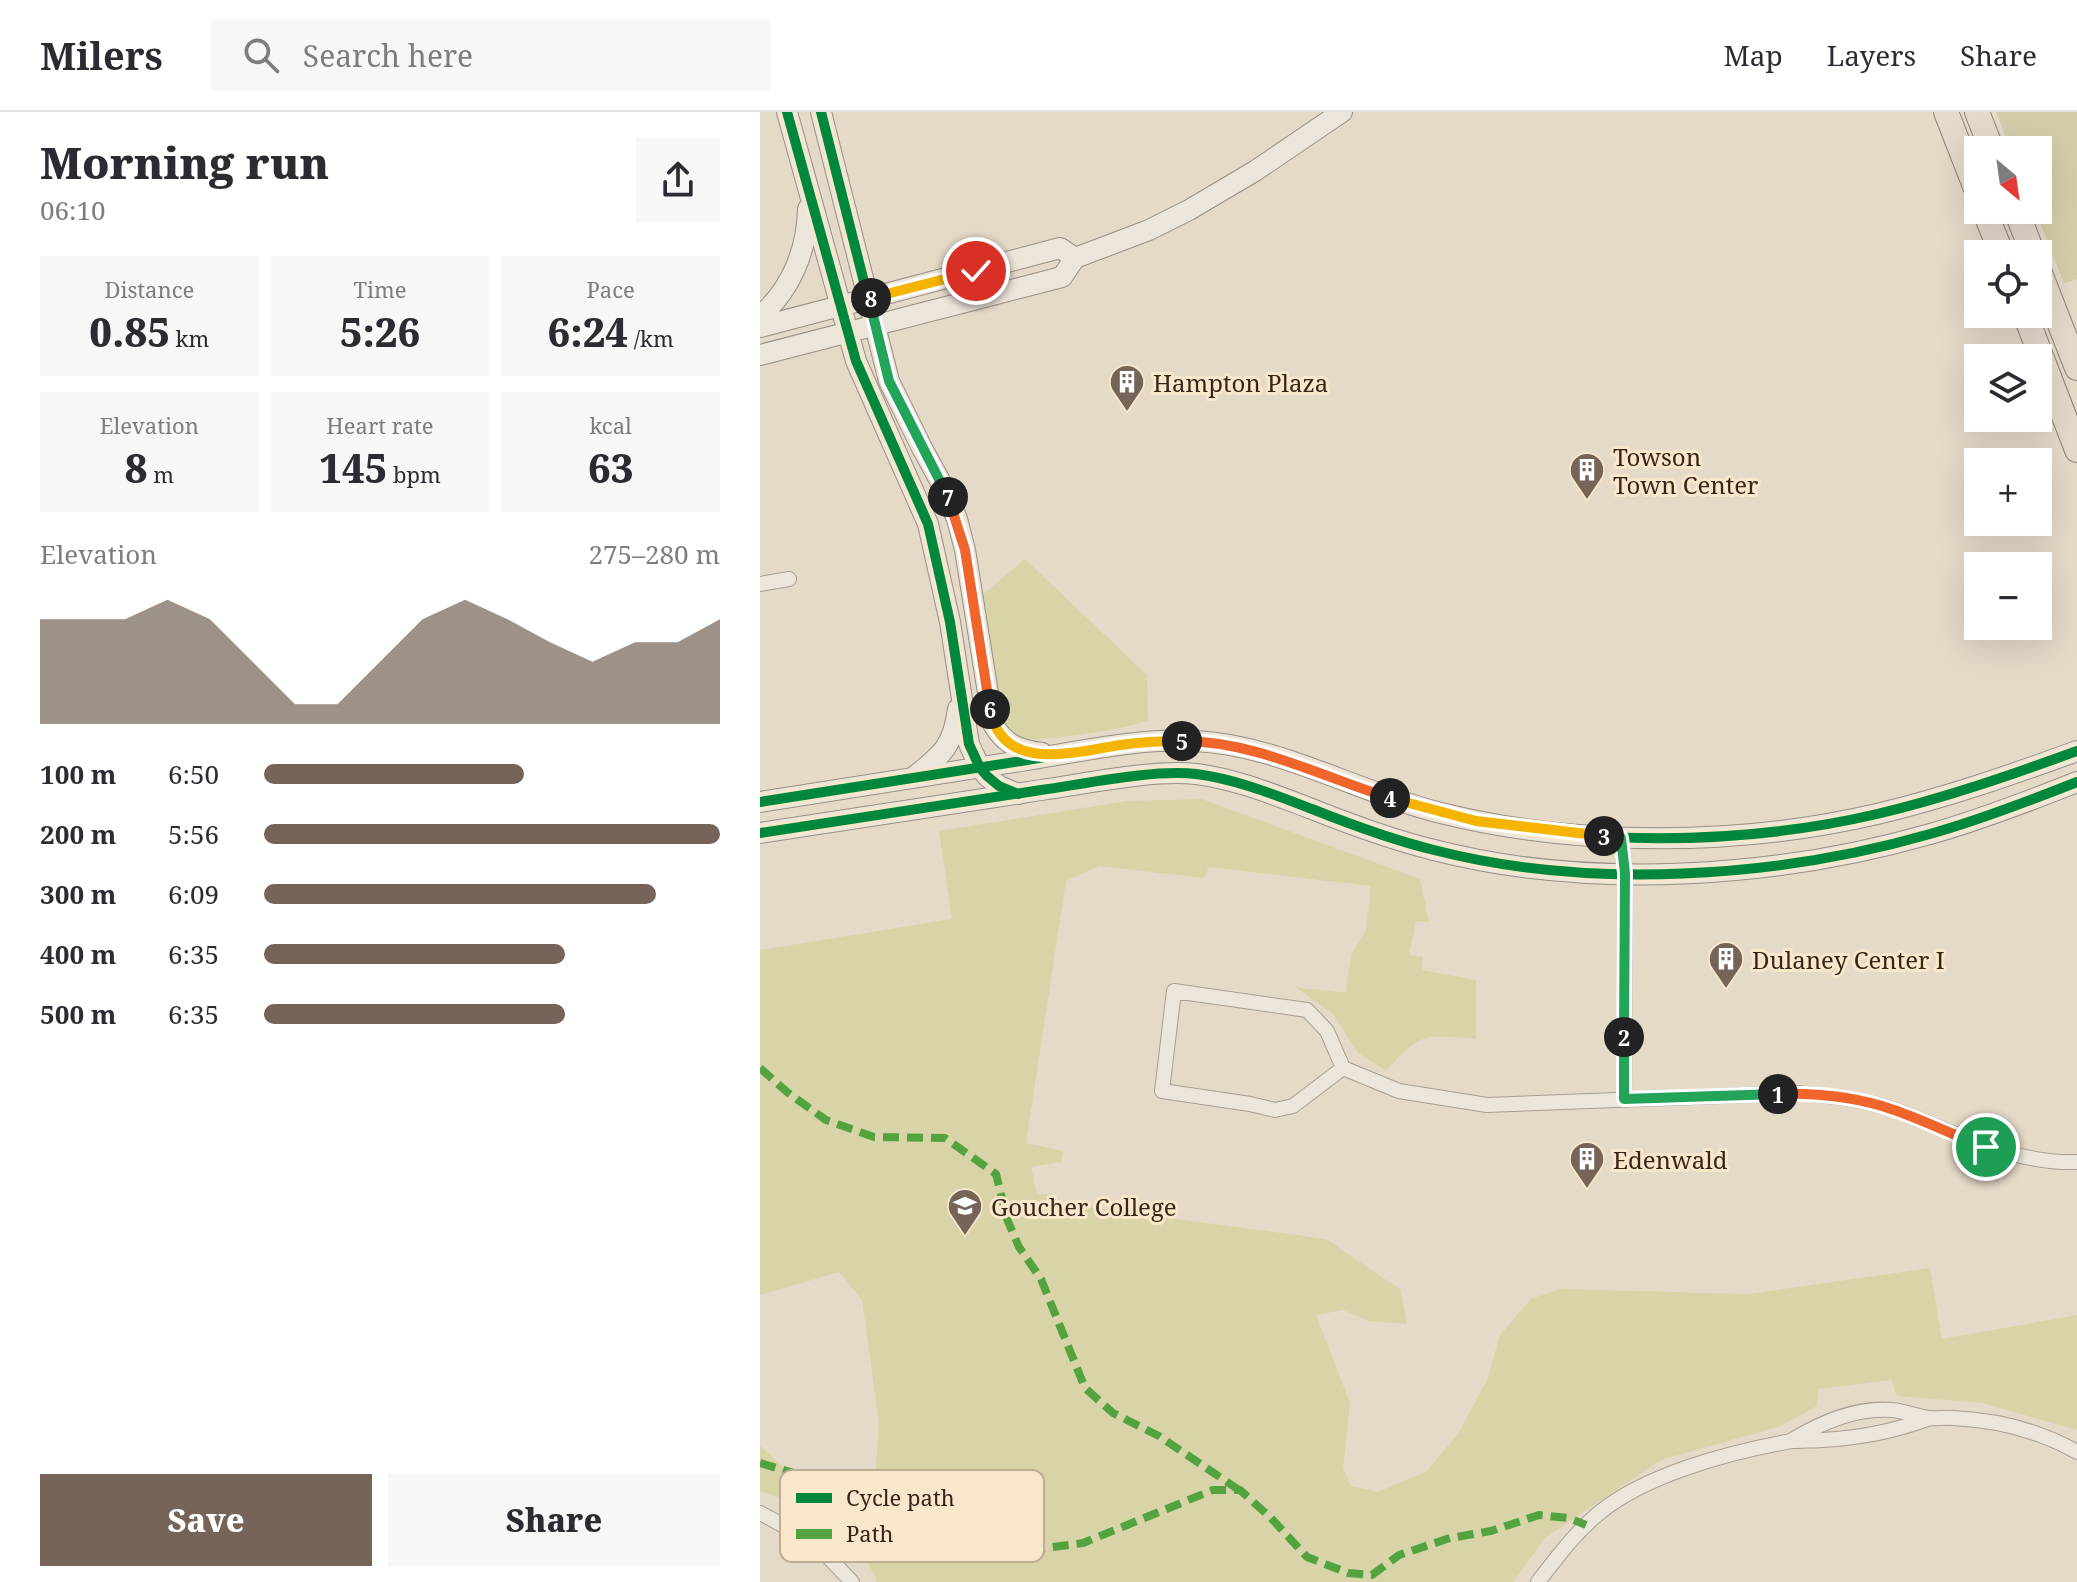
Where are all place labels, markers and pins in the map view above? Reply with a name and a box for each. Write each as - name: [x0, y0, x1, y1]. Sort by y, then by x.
- pin: [942, 237, 1010, 305]
- pin: 8: [851, 278, 891, 318]
- building icon: Hampton Plaza: [1108, 363, 1146, 413]
- place label: Hampton Plaza: [1153, 366, 1328, 399]
- place label: Towson Town Center: [1613, 440, 1758, 501]
- building icon: Towson Town Center: [1568, 451, 1606, 501]
- pin: 7: [928, 477, 968, 517]
- pin: 6: [970, 689, 1010, 729]
- pin: 5: [1162, 721, 1202, 761]
- pin: 4: [1370, 778, 1410, 818]
- pin: 3: [1584, 816, 1624, 856]
- building icon: Dulaney Center I: [1707, 940, 1745, 990]
- place label: Dulaney Center I: [1752, 943, 1944, 976]
- pin: 2: [1604, 1017, 1644, 1057]
- pin: 1: [1758, 1074, 1798, 1114]
- pin: [1952, 1113, 2020, 1181]
- building icon: Edenwald: [1568, 1140, 1606, 1190]
- place label: Edenwald: [1613, 1143, 1728, 1176]
- school or university icon: Goucher College: [946, 1187, 984, 1237]
- place label: Goucher College: [991, 1190, 1177, 1223]

